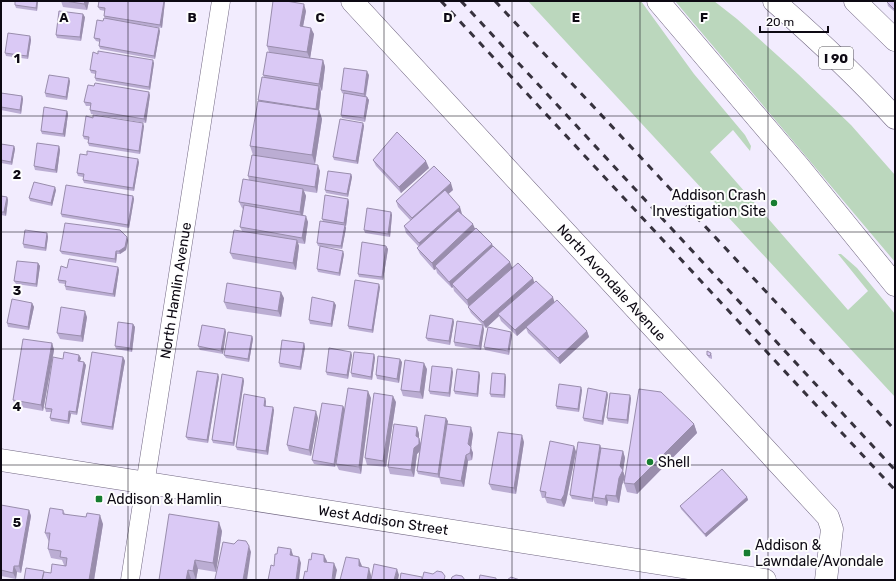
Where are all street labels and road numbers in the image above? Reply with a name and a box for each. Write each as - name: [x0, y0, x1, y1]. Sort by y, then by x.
- road number: I 90: [819, 47, 853, 69]
- street label: North Hamlin Avenue: [157, 221, 195, 360]
- street label: North Avondale Avenue: [553, 221, 669, 345]
- street label: West Addison Street: [317, 502, 450, 539]

